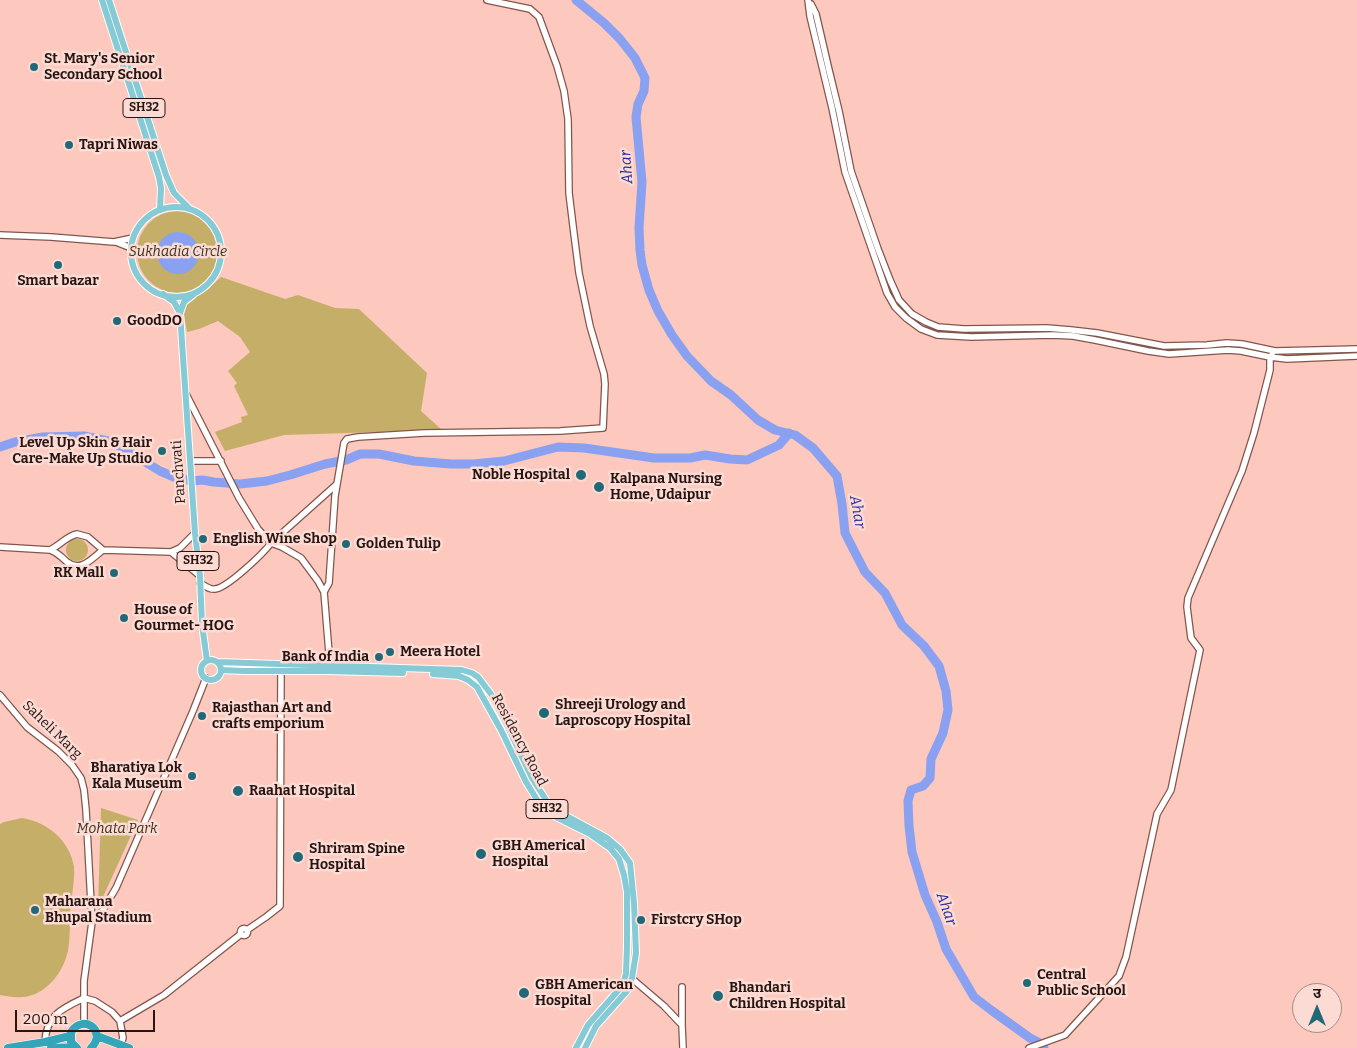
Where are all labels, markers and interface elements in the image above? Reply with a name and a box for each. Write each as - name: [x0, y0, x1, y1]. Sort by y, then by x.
- place label: St. Mary's Senior Secondary School: [44, 51, 162, 84]
- marker: St. Mary's Senior Secondary School: [28, 61, 40, 73]
- road number: SH32: [123, 99, 165, 118]
- place label: Tapri Niwas: [79, 137, 158, 153]
- marker: Tapri Niwas: [63, 139, 75, 151]
- water label: Ahar: [617, 150, 637, 184]
- park label: Sukhadia Circle: [129, 244, 227, 260]
- marker: Smart bazar: [52, 259, 64, 271]
- place label: Smart bazar: [17, 273, 99, 289]
- place label: GoodDO: [127, 313, 182, 329]
- marker: GoodDO: [111, 315, 123, 327]
- place label: Level Up Skin & Hair Care-Make Up Studio: [12, 435, 152, 468]
- street label: Panchvati: [168, 440, 190, 504]
- marker: Level Up Skin & Hair Care-Make Up Studio: [156, 445, 168, 457]
- place label: Noble Hospital: [472, 467, 570, 483]
- marker: Noble Hospital: [574, 468, 588, 482]
- place label: Kalpana Nursing Home, Udaipur: [610, 471, 722, 504]
- marker: Kalpana Nursing Home, Udaipur: [592, 480, 606, 494]
- water label: Ahar: [845, 494, 869, 530]
- place label: English Wine Shop: [213, 531, 337, 547]
- marker: English Wine Shop: [197, 533, 209, 545]
- place label: Golden Tulip: [356, 536, 441, 552]
- marker: Golden Tulip: [340, 538, 352, 550]
- road number: SH32: [177, 552, 219, 570]
- place label: RK Mall: [54, 565, 104, 581]
- marker: RK Mall: [108, 567, 120, 579]
- place label: House of Gourmet- HOG: [134, 602, 234, 634]
- marker: House of Gourmet- HOG: [118, 612, 130, 624]
- place label: Meera Hotel: [400, 644, 480, 660]
- marker: Meera Hotel: [384, 646, 396, 658]
- place label: Bank of India: [282, 649, 369, 665]
- marker: Bank of India: [373, 651, 385, 663]
- street label: Residency Road: [488, 691, 550, 789]
- street label: Saheli Marg: [19, 697, 85, 763]
- place label: Shreeji Urology and Laproscopy Hospital: [555, 697, 691, 730]
- place label: Rajasthan Art and crafts emporium: [212, 700, 331, 732]
- marker: Shreeji Urology and Laproscopy Hospital: [537, 706, 551, 720]
- marker: Rajasthan Art and crafts emporium: [196, 710, 208, 722]
- place label: Bharatiya Lok Kala Museum: [91, 760, 182, 792]
- marker: Bharatiya Lok Kala Museum: [186, 770, 198, 782]
- place label: Raahat Hospital: [249, 783, 355, 799]
- marker: Raahat Hospital: [231, 784, 245, 798]
- road number: SH32: [526, 800, 568, 819]
- park label: Mohata Park: [77, 821, 157, 837]
- place label: GBH Americal Hospital: [492, 838, 585, 870]
- place label: Shriram Spine Hospital: [309, 841, 405, 874]
- marker: GBH Americal Hospital: [474, 847, 488, 861]
- marker: Shriram Spine Hospital: [291, 850, 305, 864]
- water label: Ahar: [932, 890, 960, 928]
- place label: Maharana Bhupal Stadium: [45, 894, 152, 926]
- marker: Maharana Bhupal Stadium: [29, 904, 41, 916]
- place label: Firstcry SHop: [651, 912, 742, 928]
- marker: Firstcry SHop: [635, 914, 647, 926]
- place label: Central Public School: [1037, 967, 1126, 1000]
- place label: GBH American Hospital: [535, 977, 633, 1010]
- marker: Central Public School: [1021, 977, 1033, 989]
- place label: Bhandari Children Hospital: [729, 980, 846, 1012]
- north arrow: [1292, 983, 1342, 1033]
- text: उ: [1313, 985, 1321, 1002]
- marker: GBH American Hospital: [517, 986, 531, 1000]
- marker: Bhandari Children Hospital: [711, 989, 725, 1003]
- scale bar: [18, 1000, 158, 1032]
- text: 200 m: [23, 1010, 68, 1028]

